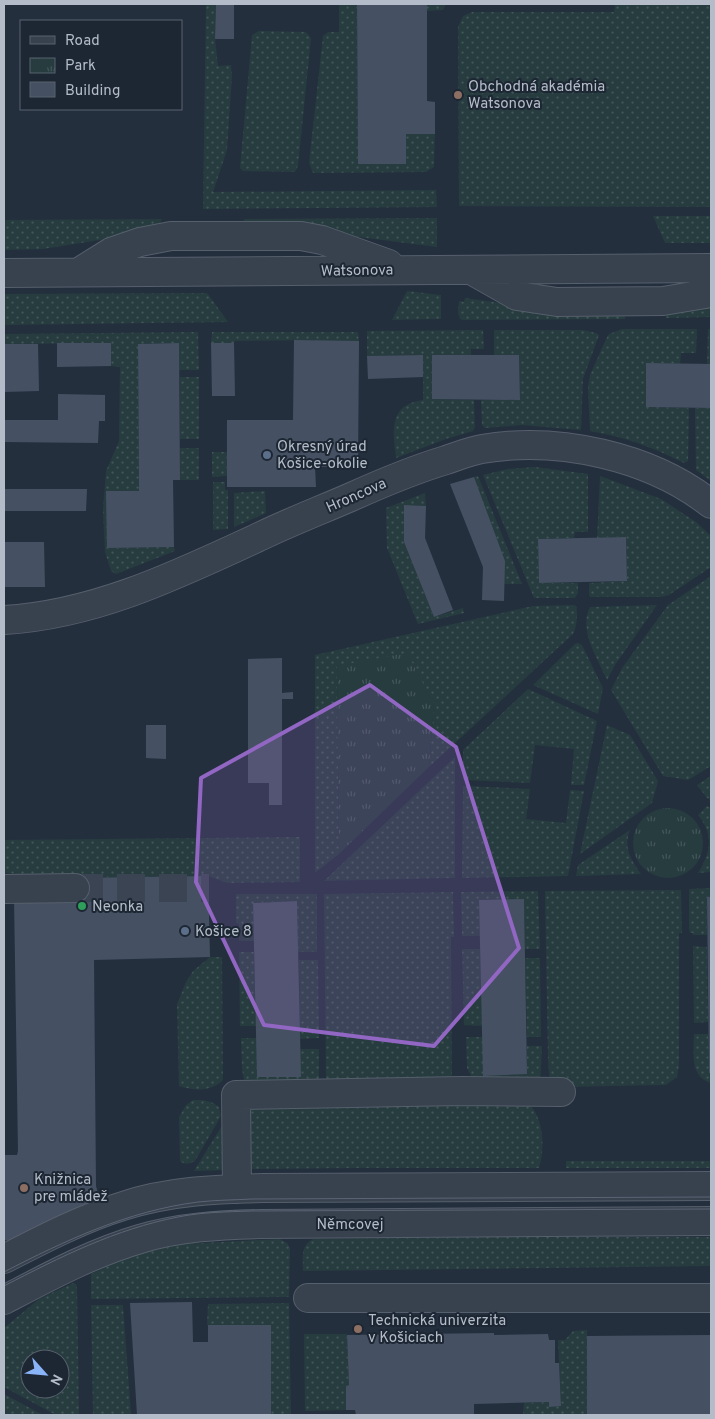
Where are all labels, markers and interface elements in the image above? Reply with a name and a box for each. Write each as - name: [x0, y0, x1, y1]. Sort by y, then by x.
- legend: [20, 20, 182, 110]
- text: Road: [65, 32, 100, 51]
- text: Park: [65, 57, 96, 76]
- place label: Obchodná akadémia Watsonova: [468, 78, 605, 114]
- text: Building: [65, 82, 120, 101]
- marker: Obchodná akadémia Watsonova: [452, 89, 464, 101]
- street label: Watsonova: [320, 261, 394, 282]
- place label: Okresný úrad Košice-okolie: [277, 438, 368, 474]
- marker: Okresný úrad Košice-okolie: [261, 449, 273, 461]
- street label: Hroncova: [323, 475, 390, 518]
- place label: Neonka: [92, 898, 143, 917]
- marker: Neonka: [76, 900, 88, 912]
- place label: Košice 8: [195, 923, 252, 942]
- marker: Košice 8: [179, 925, 191, 937]
- place label: Knižnica pre mládež: [34, 1171, 108, 1207]
- marker: Knižnica pre mládež: [18, 1182, 30, 1194]
- street label: Němcovej: [316, 1216, 384, 1235]
- place label: Technická univerzita v Košiciach: [368, 1312, 506, 1348]
- marker: Technická univerzita v Košiciach: [352, 1323, 364, 1335]
- north arrow: [20, 1349, 70, 1399]
- text: N: [45, 1371, 65, 1388]

